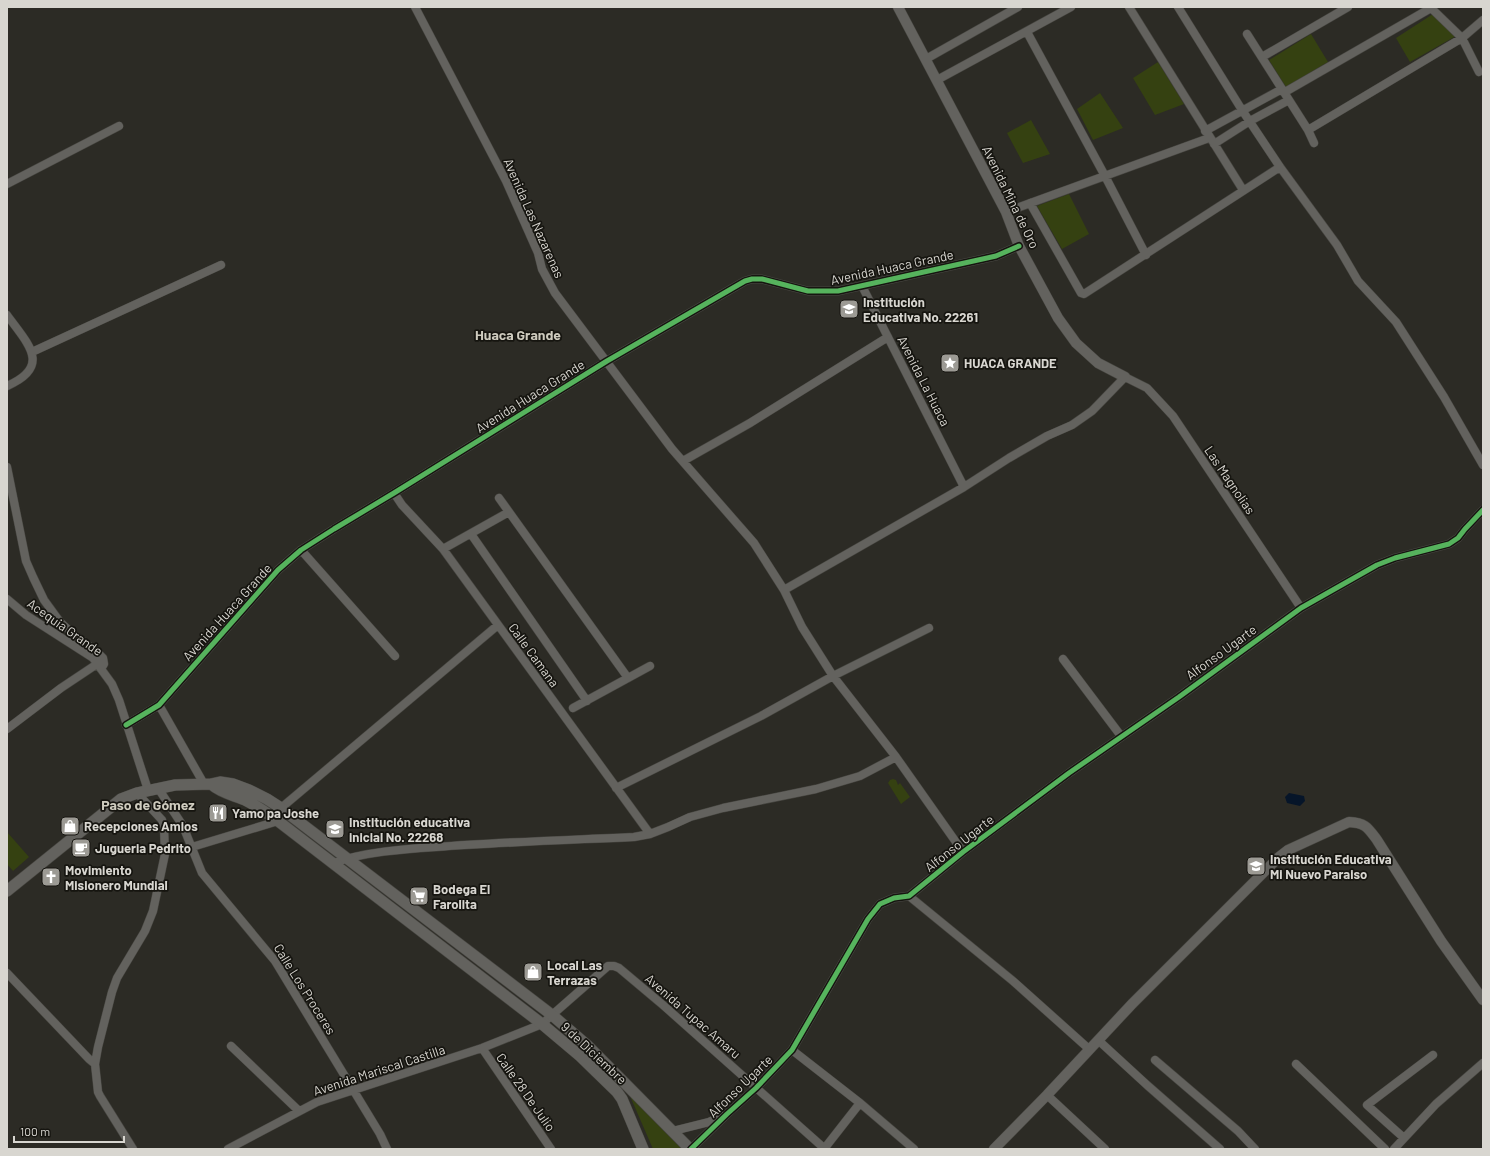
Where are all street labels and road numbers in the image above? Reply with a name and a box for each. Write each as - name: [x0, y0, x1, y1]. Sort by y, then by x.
- street label: Avenida Mina de Oro: [979, 143, 1043, 251]
- street label: Avenida Las Nazarenas: [500, 156, 568, 280]
- street label: Avenida Huaca Grande: [829, 246, 955, 288]
- street label: Avenida La Huaca: [894, 333, 954, 429]
- street label: Avenida Huaca Grande: [473, 356, 587, 436]
- street label: Las Magnolias: [1201, 443, 1259, 517]
- street label: Avenida Huaca Grande: [179, 560, 275, 664]
- street label: Acequia Grande: [24, 595, 106, 659]
- street label: Calle Camana: [505, 620, 563, 690]
- street label: Alfonso Ugarte: [1183, 621, 1259, 683]
- street label: Alfonso Ugarte: [921, 811, 997, 875]
- street label: Calle Los Proceres: [271, 941, 339, 1037]
- street label: Avenida Tupac Amaru: [642, 970, 744, 1062]
- street label: 9 de Diciembre: [558, 1019, 630, 1087]
- street label: Avenida Mariscal Castilla: [311, 1041, 447, 1099]
- street label: Calle 28 De Julio: [493, 1050, 559, 1134]
- street label: Alfonso Ugarte: [704, 1051, 776, 1121]

